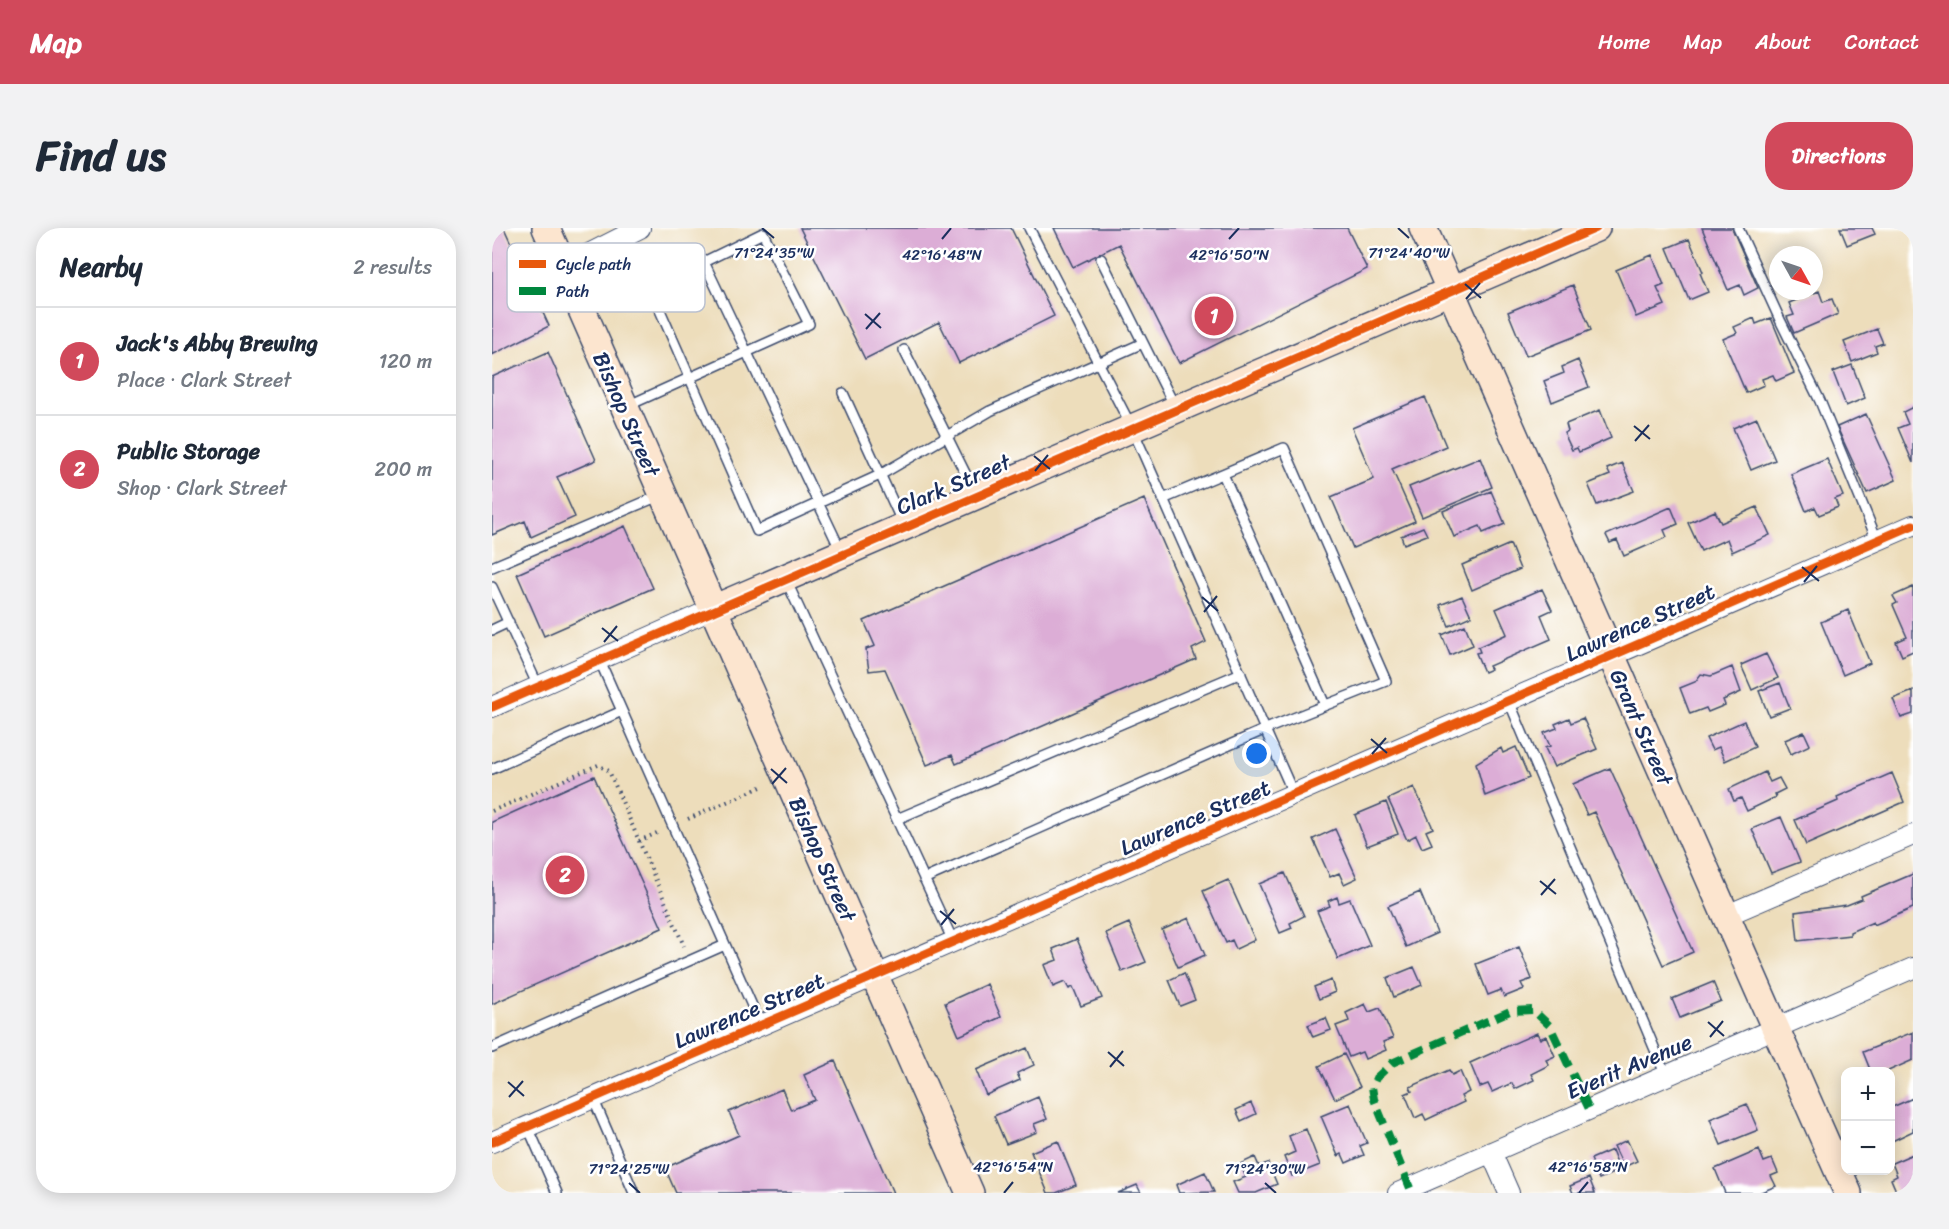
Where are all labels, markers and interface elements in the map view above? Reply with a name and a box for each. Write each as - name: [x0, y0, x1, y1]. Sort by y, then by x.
- text: Map: [30, 18, 82, 67]
- text: Home: [1598, 23, 1650, 61]
- text: Map: [1683, 23, 1722, 61]
- text: About: [1755, 23, 1812, 61]
- text: Contact: [1845, 23, 1919, 61]
- text: Find us: [36, 119, 166, 193]
- button: Directions: [1765, 122, 1913, 190]
- text: 71°24'35"W: [734, 240, 815, 266]
- text: 71°24'40"W: [1368, 240, 1450, 266]
- text: 42°16'48"N: [902, 242, 983, 268]
- text: 42°16'50"N: [1189, 242, 1270, 268]
- legend: [507, 243, 705, 312]
- text: Nearby: [60, 244, 142, 290]
- north arrow: [1769, 246, 1823, 300]
- text: 2 results: [353, 250, 432, 285]
- text: Cycle path: [556, 250, 631, 279]
- text: Path: [556, 277, 589, 306]
- pin: 1: [1194, 294, 1234, 338]
- text: Jack's Abby Brewing: [117, 324, 318, 363]
- text: 1: [75, 344, 84, 379]
- text: 120 m: [379, 344, 432, 379]
- street label: Bishop Street: [582, 345, 672, 484]
- text: Place · Clark Street: [117, 363, 291, 398]
- text: Public Storage: [117, 432, 260, 471]
- street label: Clark Street: [890, 442, 1018, 526]
- text: 2: [74, 452, 85, 487]
- text: 200 m: [375, 452, 432, 487]
- text: Shop · Clark Street: [117, 471, 287, 506]
- street label: Lawrence Street: [1559, 572, 1722, 673]
- street label: Grant Street: [1598, 663, 1685, 793]
- your location: [1242, 739, 1271, 768]
- street label: Lawrence Street: [1114, 768, 1277, 867]
- street label: Bishop Street: [778, 790, 868, 929]
- pin: 2: [546, 852, 584, 898]
- street label: Lawrence Street: [668, 961, 831, 1060]
- street label: Everit Avenue: [1560, 1022, 1698, 1111]
- map controls: [1841, 1067, 1895, 1175]
- button: +: [1841, 1067, 1895, 1121]
- button: −: [1841, 1121, 1895, 1175]
- text: 42°16'54"N: [973, 1154, 1054, 1180]
- text: 42°16'58"N: [1548, 1154, 1629, 1180]
- text: 71°24'25"W: [589, 1156, 670, 1182]
- text: 71°24'30"W: [1225, 1156, 1306, 1182]

